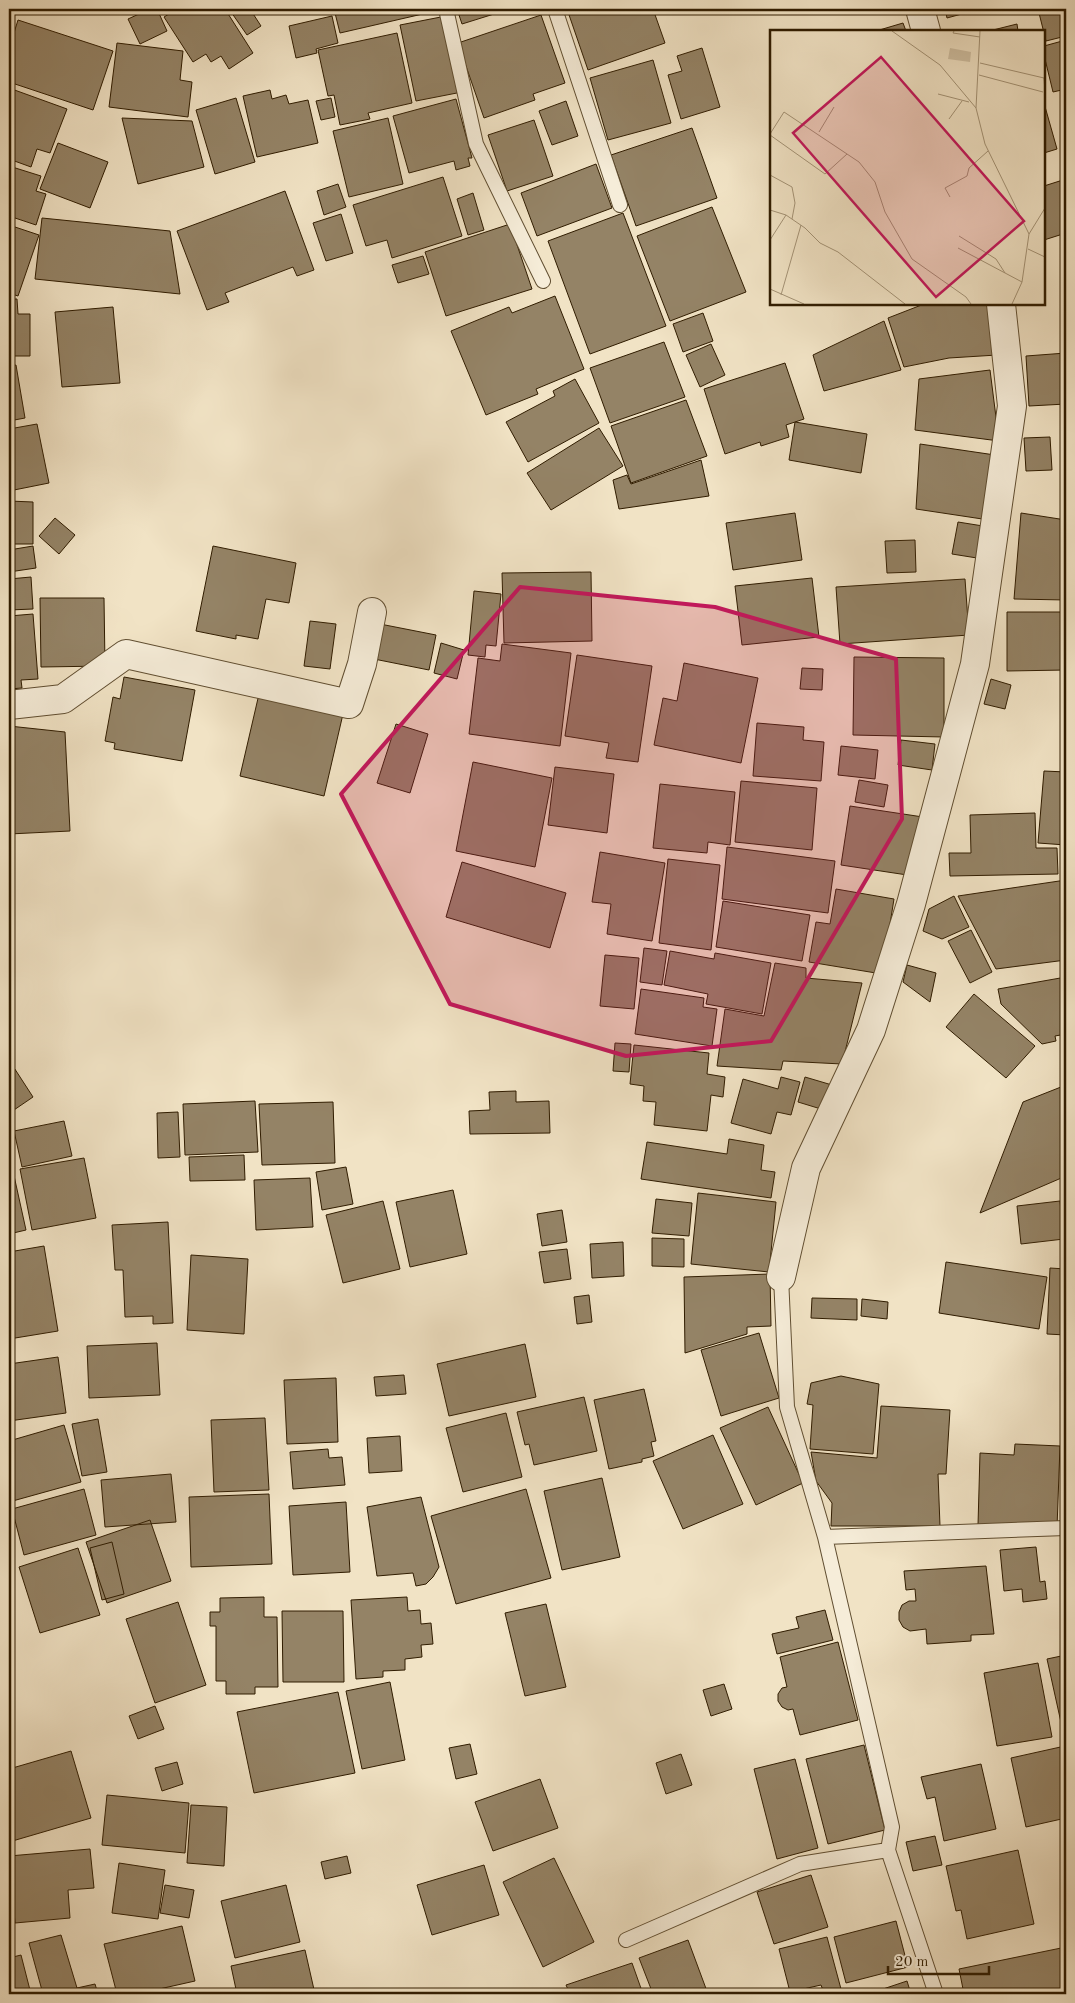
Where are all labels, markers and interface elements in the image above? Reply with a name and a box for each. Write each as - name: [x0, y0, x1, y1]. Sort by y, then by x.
- inset map: [770, 30, 1045, 305]
- scale bar: [888, 1943, 989, 1975]
- text: 20 m: [895, 1955, 929, 1970]

